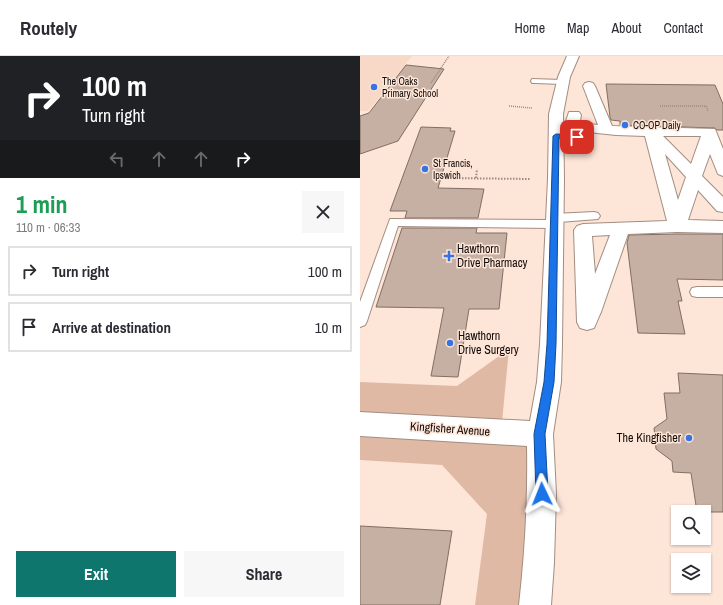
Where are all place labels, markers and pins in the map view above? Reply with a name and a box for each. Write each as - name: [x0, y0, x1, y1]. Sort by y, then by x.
- place label: The Oaks Primary School: [382, 75, 438, 100]
- marker: The Oaks Primary School: [369, 82, 379, 92]
- place label: CO-OP Daily: [633, 119, 682, 132]
- pin: [560, 120, 594, 154]
- marker: CO-OP Daily: [620, 120, 630, 130]
- place label: St Francis, Ipswich: [433, 157, 473, 182]
- marker: St Francis, Ipswich: [420, 164, 430, 174]
- place label: Hawthorn Drive Pharmacy: [457, 241, 528, 271]
- marker: Hawthorn Drive Pharmacy: [444, 251, 454, 261]
- place label: Hawthorn Drive Surgery: [458, 328, 519, 358]
- marker: Hawthorn Drive Surgery: [445, 338, 455, 348]
- place label: The Kingfisher: [616, 430, 682, 446]
- marker: The Kingfisher: [684, 433, 694, 443]

